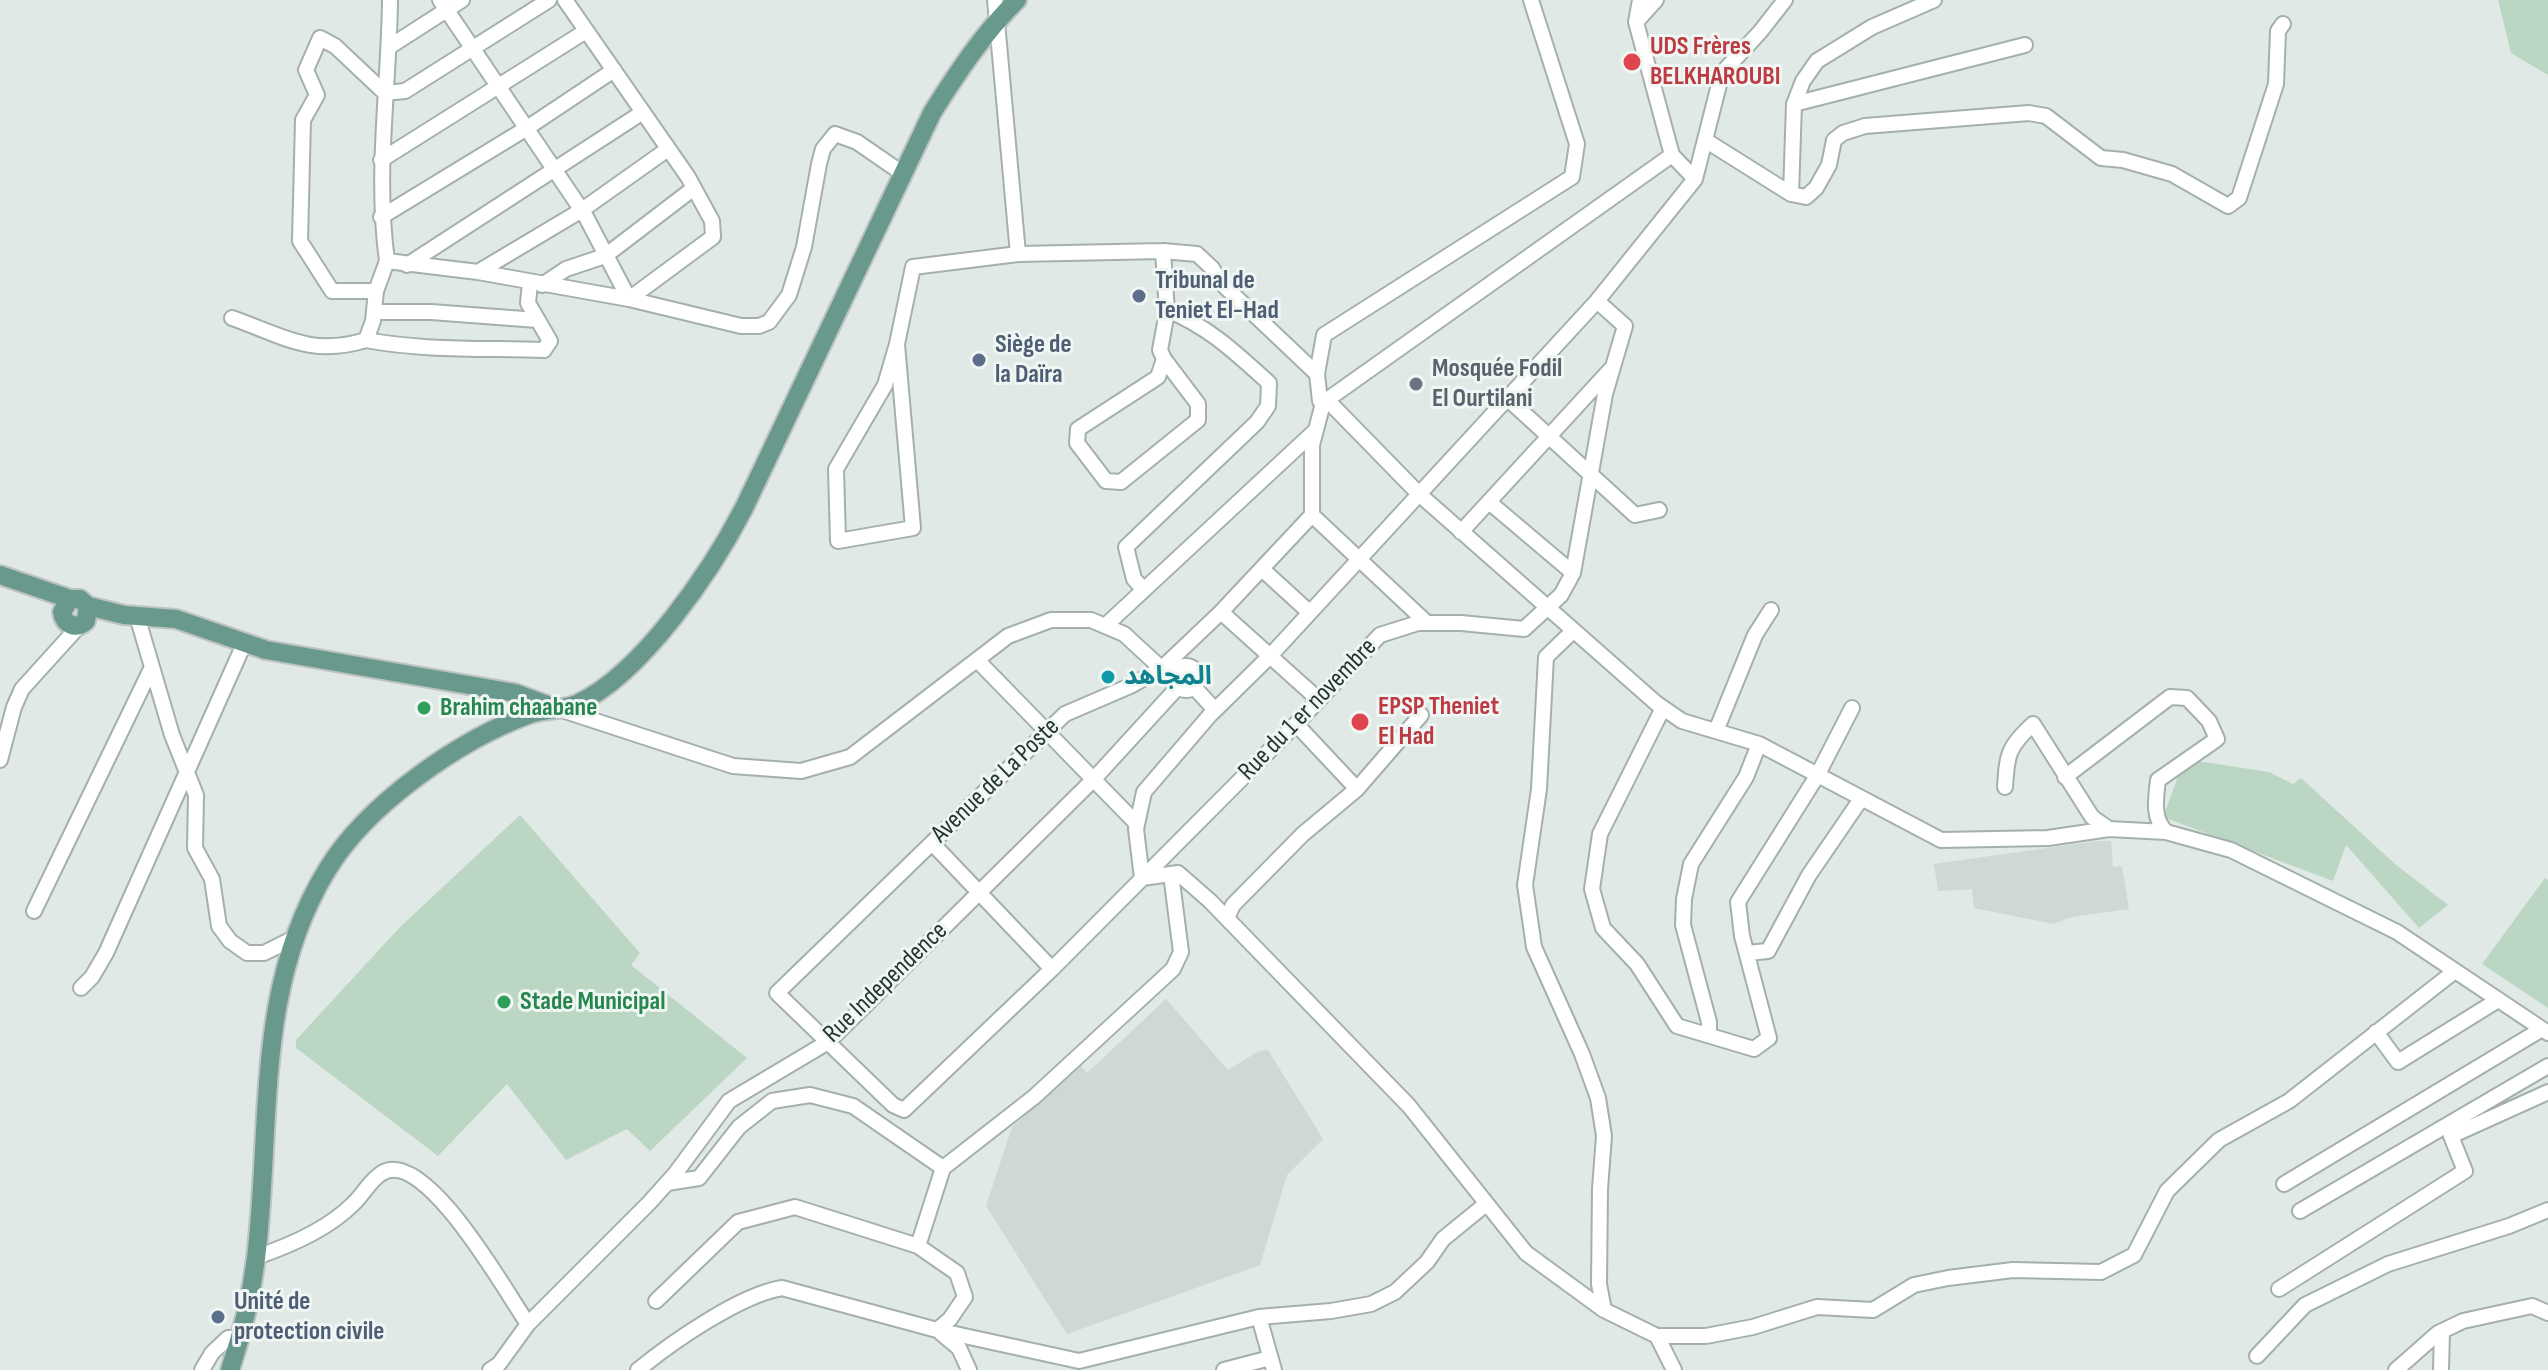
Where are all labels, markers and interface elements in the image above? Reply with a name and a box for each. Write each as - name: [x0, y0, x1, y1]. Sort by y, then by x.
- place label: UDS Frères BELKHAROUBI: [1650, 31, 1780, 92]
- marker: UDS Frères BELKHAROUBI: [1621, 51, 1643, 73]
- place label: Tribunal de Teniet El-Had: [1155, 265, 1279, 326]
- marker: Tribunal de Teniet El-Had: [1130, 287, 1148, 305]
- place label: Siège de la Daïra: [995, 329, 1071, 390]
- marker: Siège de la Daïra: [970, 351, 988, 369]
- place label: Mosquée Fodil El Ourtilani: [1432, 353, 1562, 414]
- marker: Mosquée Fodil El Ourtilani: [1407, 375, 1425, 393]
- street label: Rue du 1 er novembre: [1232, 632, 1384, 788]
- place label: المجاهد: [1124, 661, 1212, 693]
- marker: المجاهد: [1099, 668, 1117, 686]
- place label: EPSP Theniet El Had: [1378, 691, 1499, 752]
- place label: Brahim chaabane: [440, 692, 597, 724]
- marker: Brahim chaabane: [415, 699, 433, 717]
- marker: EPSP Theniet El Had: [1349, 711, 1371, 733]
- street label: Avenue de La Poste: [925, 712, 1067, 850]
- street label: Rue Independence: [817, 916, 955, 1050]
- place label: Stade Municipal: [520, 986, 665, 1018]
- marker: Stade Municipal: [495, 993, 513, 1011]
- place label: Unité de protection civile: [234, 1286, 384, 1348]
- marker: Unité de protection civile: [209, 1308, 227, 1326]

